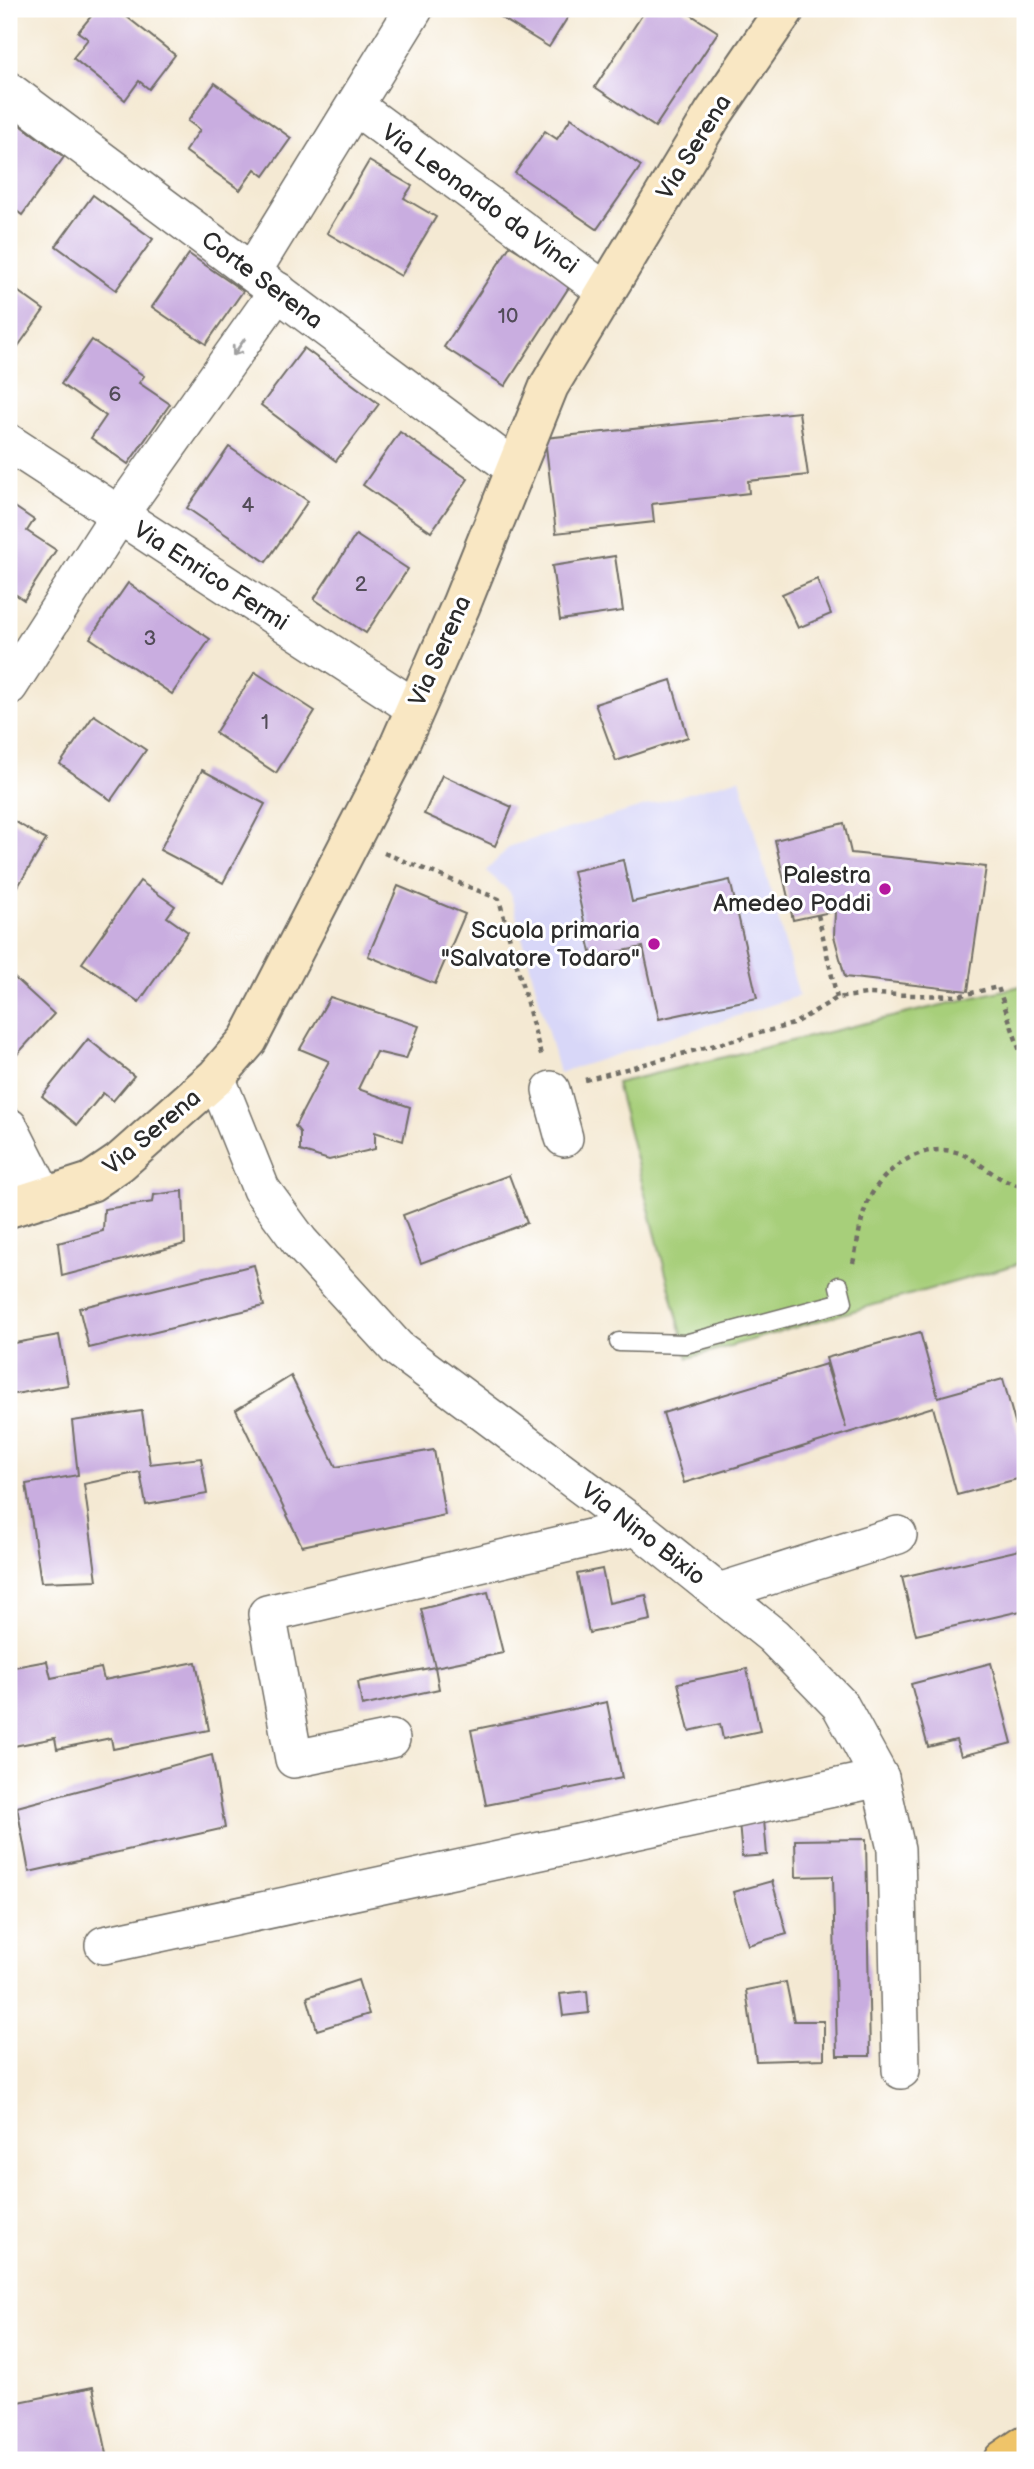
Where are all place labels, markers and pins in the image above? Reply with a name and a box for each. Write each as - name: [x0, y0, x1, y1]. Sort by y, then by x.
- place label: Palestra Amedeo Poddi: [713, 861, 871, 918]
- marker: Palestra Amedeo Poddi: [877, 881, 893, 897]
- place label: Scuola primaria "Salvatore Todaro": [441, 916, 640, 973]
- marker: Scuola primaria "Salvatore Todaro": [646, 936, 662, 952]

